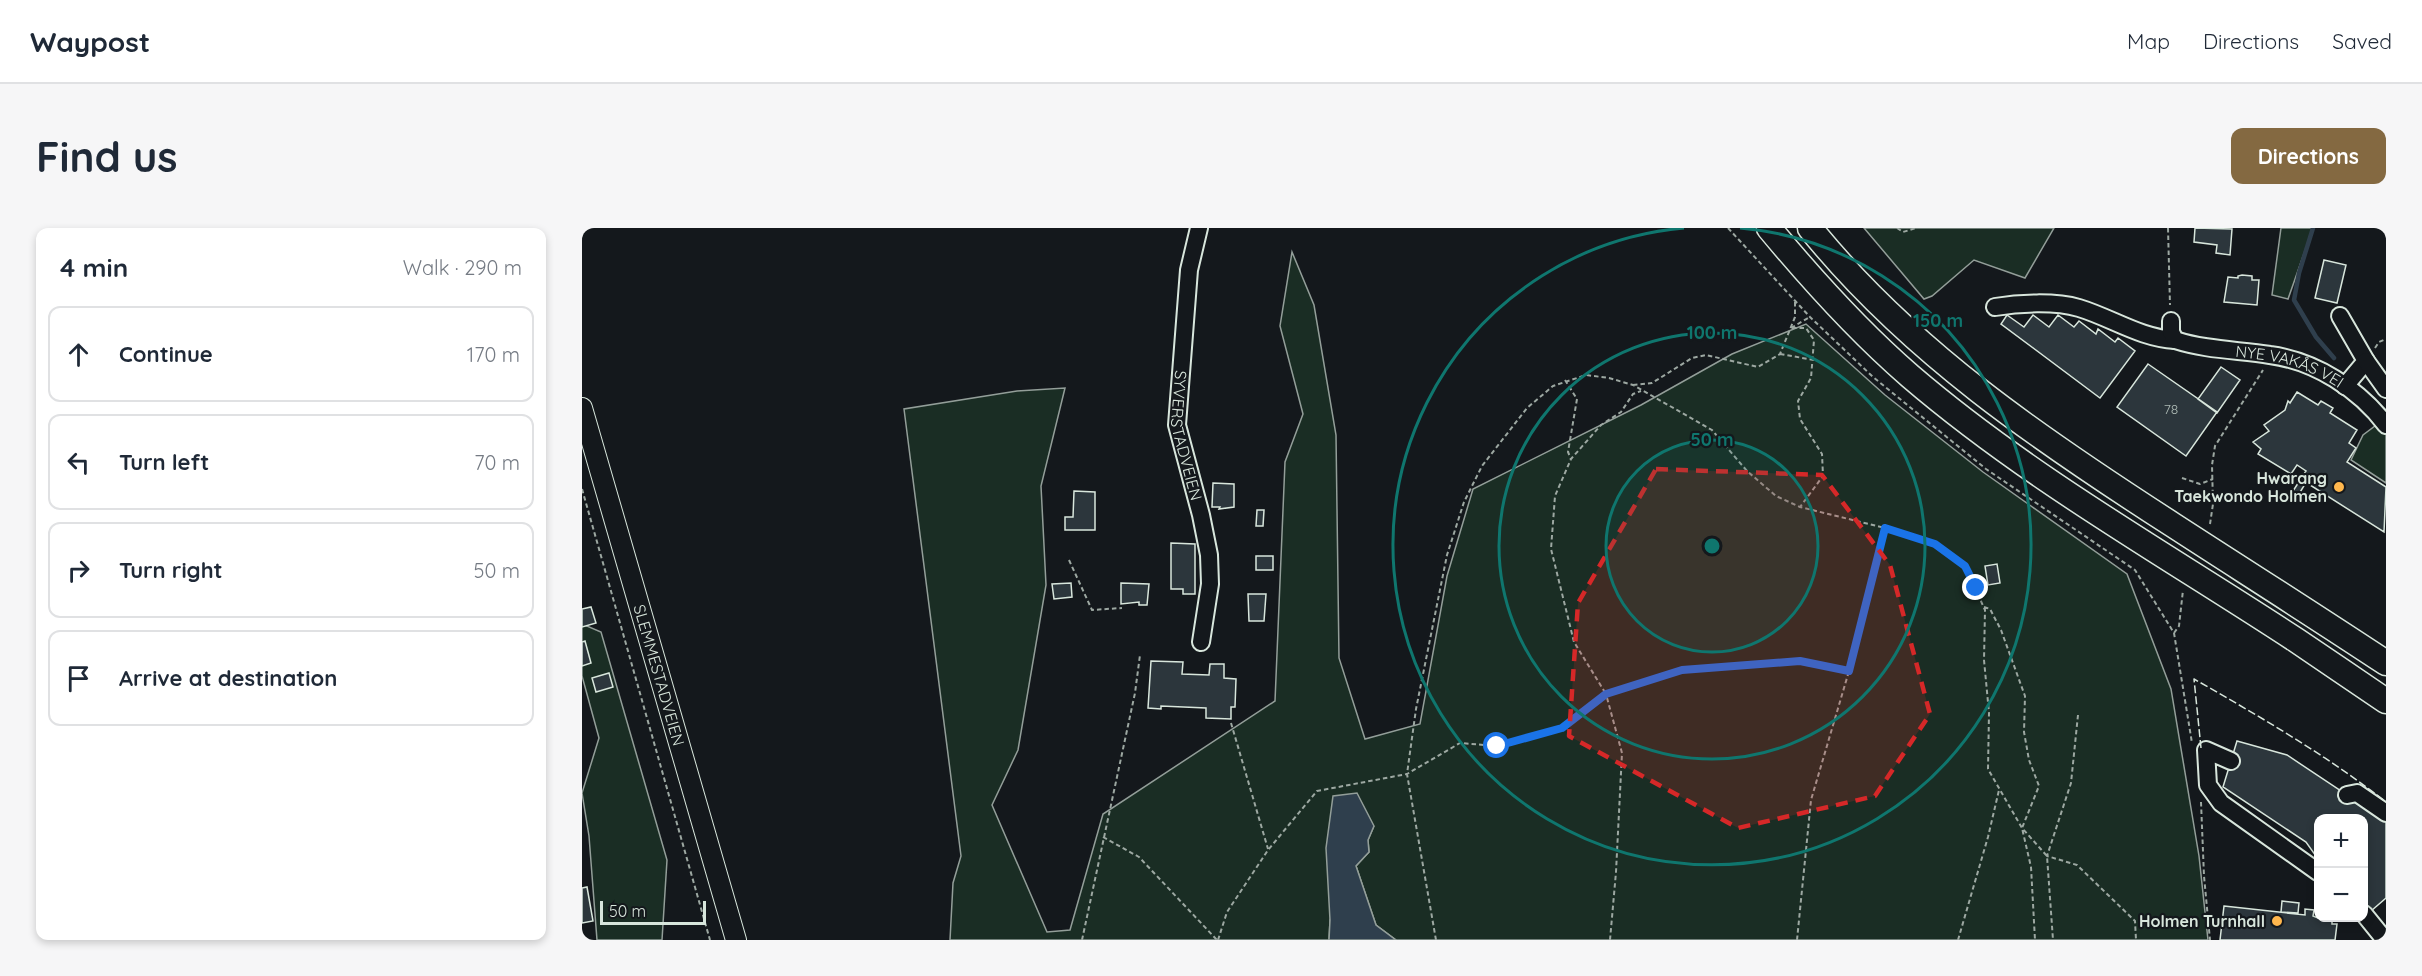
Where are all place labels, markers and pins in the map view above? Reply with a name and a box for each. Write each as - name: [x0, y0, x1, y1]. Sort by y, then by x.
- place label: Hwarang Taekwondo Holmen: [2174, 468, 2327, 506]
- marker: Hwarang Taekwondo Holmen: [2332, 480, 2346, 494]
- centre of rings: [1702, 536, 1722, 556]
- place label: Holmen Turnhall: [2139, 911, 2265, 931]
- marker: Holmen Turnhall: [2270, 914, 2284, 928]

